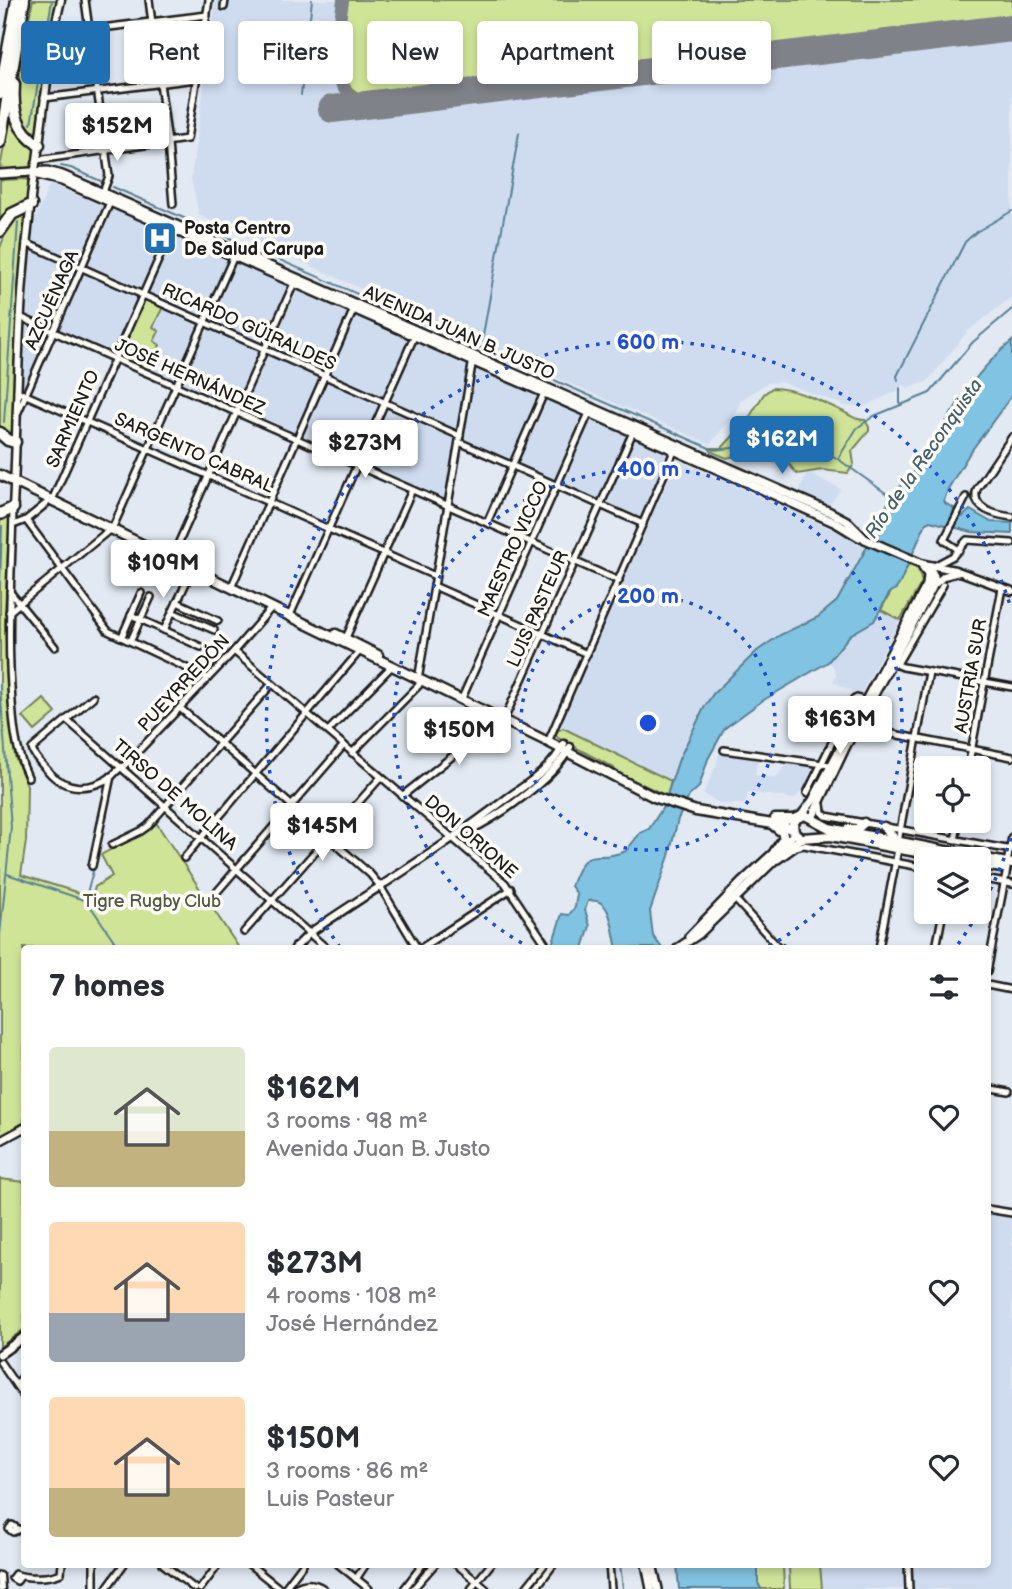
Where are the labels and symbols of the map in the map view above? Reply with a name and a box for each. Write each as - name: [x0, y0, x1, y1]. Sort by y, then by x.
- pin: $152M: [68, 104, 166, 163]
- place label: Posta Centro De Salud Carupa: [184, 218, 324, 260]
- hospital icon: Posta Centro De Salud Carupa: [141, 219, 179, 257]
- street label: AZCUÉNAGA: [19, 246, 83, 353]
- street label: RICARDO GÜIRALDES: [159, 278, 340, 375]
- street label: AVENIDA JUAN B. JUSTO: [360, 281, 558, 385]
- text: 600 m: [617, 330, 679, 355]
- street label: JOSÉ HERNÁNDEZ: [112, 333, 269, 420]
- street label: SARMIENTO: [42, 367, 104, 471]
- water label: Río de la Reconquista: [860, 375, 988, 543]
- street label: SARGENTO CABRAL: [111, 408, 277, 498]
- pin: $162M: [733, 416, 831, 476]
- pin: $273M: [316, 420, 414, 480]
- text: 400 m: [617, 457, 679, 482]
- street label: MAESTRO VICCO: [474, 478, 552, 620]
- pin: $109M: [114, 540, 212, 600]
- street label: LUIS PASTEUR: [503, 547, 573, 670]
- text: 200 m: [617, 584, 679, 609]
- street label: AUSTRIA SUR: [951, 617, 991, 735]
- street label: PUEYRREDÓN: [132, 629, 234, 736]
- pin: $163M: [791, 696, 889, 756]
- pin: $150M: [410, 708, 508, 767]
- centre of rings: [636, 711, 660, 735]
- street label: TIRSO DE MOLINA: [108, 735, 242, 855]
- street label: DON ORIONE: [420, 791, 522, 883]
- pin: $145M: [273, 804, 371, 863]
- park label: Tigre Rugby Club: [83, 891, 221, 912]

